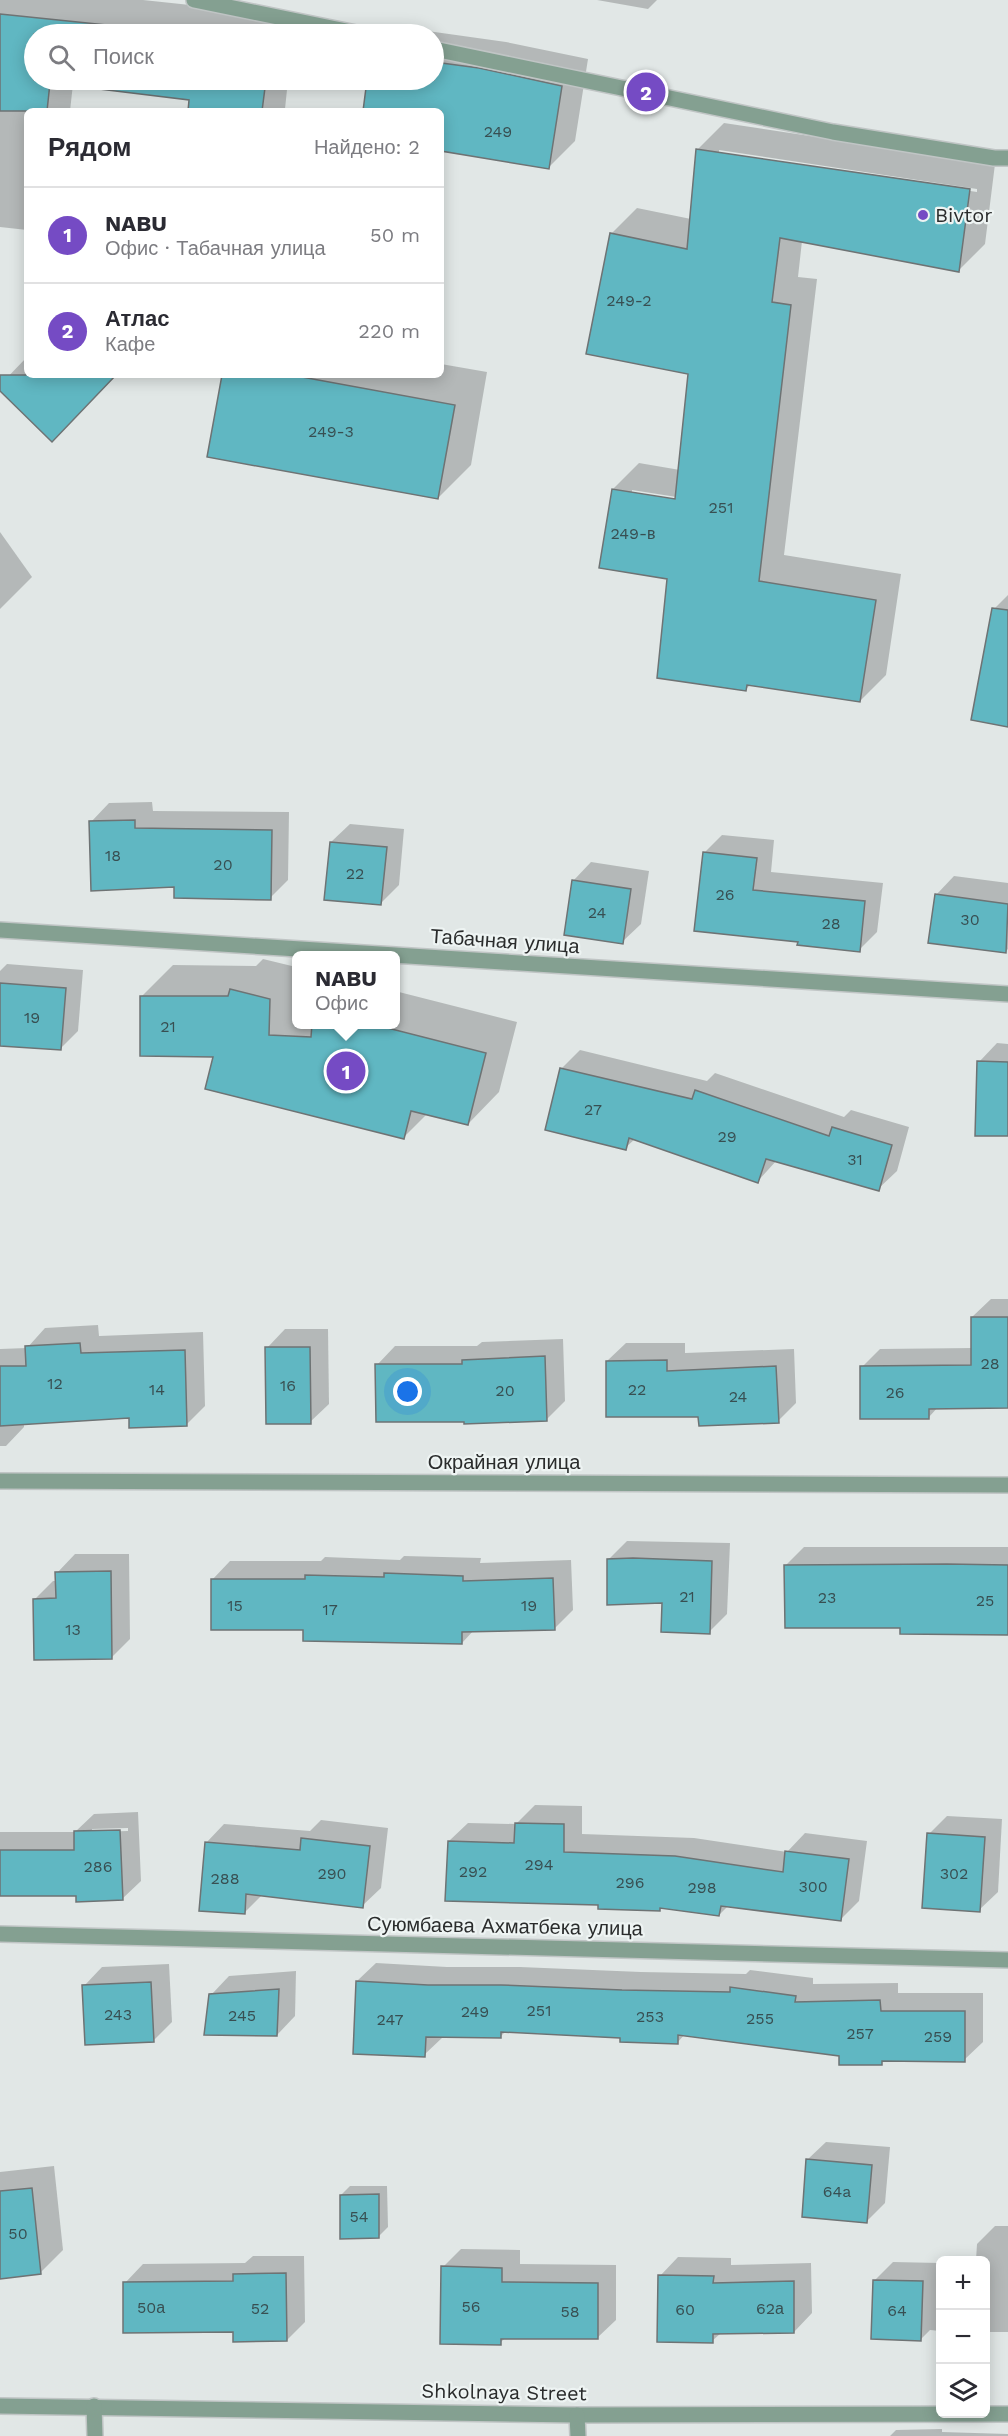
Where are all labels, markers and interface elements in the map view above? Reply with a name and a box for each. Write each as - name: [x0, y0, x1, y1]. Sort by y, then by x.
- search box: [24, 24, 444, 90]
- icon: search: [45, 41, 78, 74]
- text: Поиск: [93, 44, 154, 69]
- pin: 2: [626, 70, 666, 115]
- house number: 249: [484, 122, 512, 141]
- text: Рядом: [48, 132, 131, 162]
- text: Найдено: 2: [314, 135, 420, 159]
- place label: Bivtor: [935, 203, 992, 227]
- marker: Bivtor: [916, 208, 930, 222]
- text: NABU: [105, 211, 167, 236]
- text: 1: [63, 223, 72, 247]
- text: 50 m: [370, 223, 420, 247]
- text: Офис · Табачная улица: [105, 236, 326, 260]
- house number: 249-2: [606, 291, 652, 310]
- text: Атлас: [105, 306, 170, 331]
- text: 2: [62, 319, 73, 343]
- text: 220 m: [358, 319, 420, 343]
- text: Кафе: [105, 332, 155, 356]
- house number: 249-3: [308, 422, 354, 441]
- house number: 251: [709, 498, 733, 517]
- house number: 249-в: [610, 524, 656, 543]
- house number: 18: [105, 846, 121, 865]
- house number: 20: [213, 855, 233, 874]
- house number: 22: [346, 864, 364, 883]
- house number: 26: [715, 885, 735, 904]
- house number: 24: [588, 903, 607, 922]
- house number: 30: [960, 910, 980, 929]
- house number: 28: [821, 914, 841, 933]
- street label: Табачная улица: [430, 924, 581, 958]
- popup: [292, 951, 400, 1029]
- text: NABU: [315, 966, 377, 991]
- text: Офис: [315, 991, 368, 1015]
- house number: 19: [24, 1008, 40, 1027]
- house number: 21: [160, 1017, 176, 1036]
- pin: 1: [326, 1048, 366, 1094]
- house number: 27: [584, 1100, 602, 1119]
- house number: 29: [717, 1127, 737, 1146]
- house number: 31: [847, 1150, 863, 1169]
- house number: 28: [980, 1354, 1000, 1373]
- house number: 12: [47, 1374, 63, 1393]
- house number: 16: [280, 1376, 296, 1395]
- your location: [393, 1377, 422, 1406]
- house number: 14: [149, 1380, 165, 1399]
- house number: 22: [628, 1380, 646, 1399]
- house number: 20: [495, 1381, 515, 1400]
- house number: 26: [885, 1383, 905, 1402]
- house number: 24: [729, 1387, 748, 1406]
- street label: Окрайная улица: [428, 1450, 581, 1474]
- house number: 21: [679, 1587, 695, 1606]
- house number: 23: [818, 1588, 836, 1607]
- house number: 25: [976, 1591, 994, 1610]
- house number: 15: [227, 1596, 243, 1615]
- house number: 19: [521, 1596, 537, 1615]
- house number: 17: [322, 1600, 338, 1619]
- house number: 13: [65, 1620, 81, 1639]
- house number: 294: [525, 1855, 554, 1874]
- house number: 286: [84, 1857, 112, 1876]
- house number: 292: [459, 1862, 487, 1881]
- house number: 290: [317, 1864, 347, 1883]
- house number: 302: [940, 1864, 968, 1883]
- house number: 288: [210, 1869, 240, 1888]
- house number: 296: [616, 1873, 644, 1892]
- house number: 300: [798, 1877, 828, 1896]
- house number: 298: [687, 1878, 717, 1897]
- street label: Суюмбаева Ахматбека улица: [367, 1912, 644, 1940]
- house number: 251: [527, 2001, 551, 2020]
- house number: 249: [461, 2002, 489, 2021]
- house number: 243: [104, 2005, 132, 2024]
- house number: 245: [228, 2006, 256, 2025]
- house number: 253: [636, 2007, 664, 2026]
- house number: 255: [746, 2009, 774, 2028]
- house number: 247: [377, 2010, 403, 2029]
- house number: 257: [846, 2024, 874, 2043]
- house number: 259: [924, 2027, 952, 2046]
- house number: 64a: [823, 2182, 851, 2201]
- house number: 54: [349, 2207, 369, 2226]
- house number: 50: [8, 2224, 28, 2243]
- map controls: [936, 2256, 990, 2418]
- button: +: [936, 2256, 990, 2310]
- house number: 56: [461, 2297, 481, 2316]
- house number: 50а: [137, 2298, 165, 2317]
- house number: 52: [251, 2299, 269, 2318]
- house number: 62а: [756, 2299, 784, 2318]
- house number: 60: [675, 2300, 695, 2319]
- house number: 64: [887, 2301, 907, 2320]
- house number: 58: [560, 2302, 580, 2321]
- button: −: [936, 2310, 990, 2364]
- button: layers: [936, 2364, 990, 2418]
- street label: Shkolnaya Street: [421, 2379, 587, 2405]

